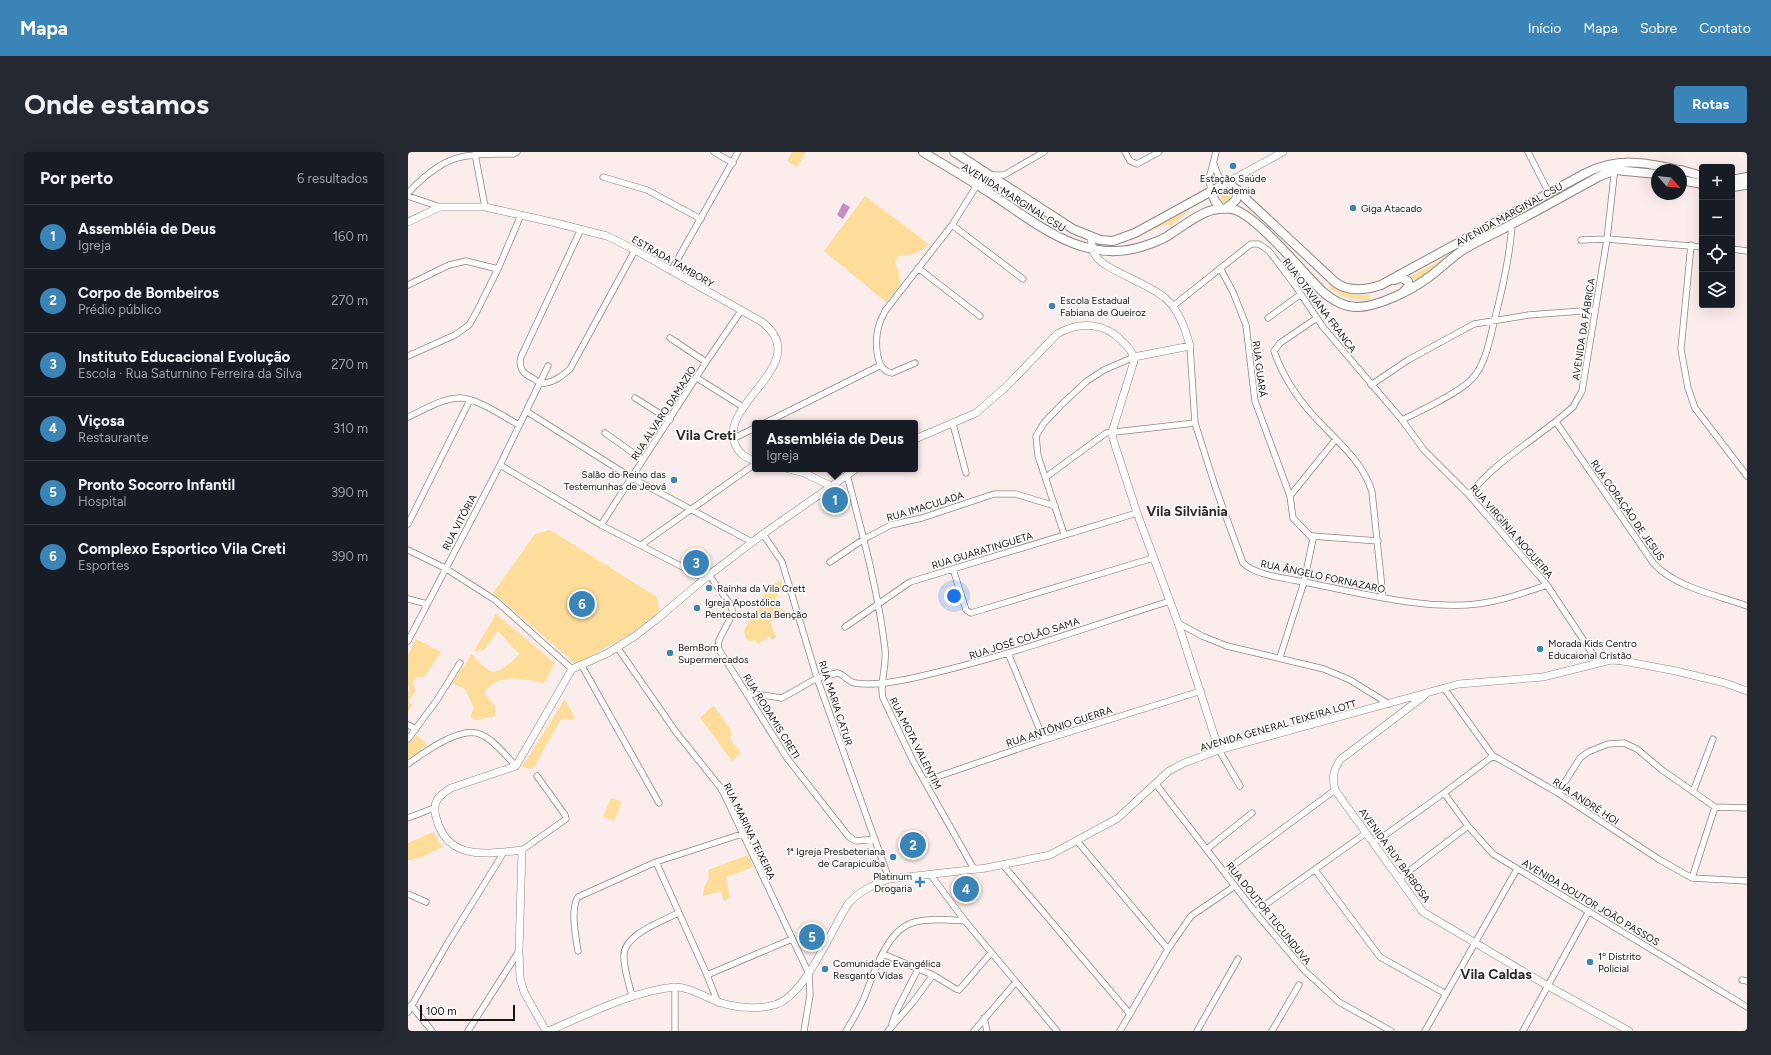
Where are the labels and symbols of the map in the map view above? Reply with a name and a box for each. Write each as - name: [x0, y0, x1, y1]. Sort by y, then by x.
- street label: AVENIDA MARGINAL CSU: [959, 160, 1068, 235]
- marker: Estação Saúde Academia: [1228, 161, 1238, 171]
- north arrow: [1651, 164, 1687, 200]
- place label: Estação Saúde Academia: [1200, 172, 1267, 197]
- street label: AVENIDA MARGINAL CSU: [1454, 180, 1565, 249]
- place label: Giga Atacado: [1361, 202, 1422, 215]
- marker: Giga Atacado: [1348, 203, 1358, 213]
- street label: ESTRADA TAMBORY: [629, 233, 716, 290]
- street label: RUA OTAVIANA FRANCA: [1280, 255, 1360, 355]
- street label: AVENIDA DA FÁBRICA: [1569, 277, 1598, 381]
- place label: Escola Estadual Fabiana de Queiroz: [1060, 294, 1146, 319]
- marker: Escola Estadual Fabiana de Queiroz: [1047, 301, 1057, 311]
- street label: RUA GUARÁ: [1250, 340, 1269, 398]
- street label: RUA ÁLVARO DAMAZIO: [628, 363, 699, 463]
- district label: Vila Creti: [676, 427, 736, 444]
- street label: RUA CORAÇÃO DE JESUS: [1588, 457, 1667, 563]
- place label: Salão do Reino das Testemunhas de Jeová: [564, 468, 666, 493]
- marker: Salão do Reino das Testemunhas de Jeová: [669, 475, 679, 485]
- street label: RUA VIRGÍNIA NOGUEIRA: [1467, 482, 1556, 581]
- pin: 1: [822, 485, 848, 515]
- street label: RUA IMACULADA: [885, 488, 966, 524]
- street label: RUA VITÓRIA: [439, 492, 480, 552]
- district label: Vila Silviânia: [1146, 503, 1228, 520]
- street label: RUA GUARATINGUETA: [930, 529, 1035, 572]
- pin: 3: [683, 548, 709, 578]
- street label: RUA ÂNGELO FORNAZARO: [1259, 557, 1387, 596]
- place label: Raínha da Vila Crett: [717, 582, 806, 595]
- marker: Raínha da Vila Crett: [704, 583, 714, 593]
- your location: [944, 586, 964, 606]
- pin: 6: [569, 589, 595, 619]
- place label: Igreja Apostólica Pentecostal da Benção: [705, 596, 807, 621]
- marker: Igreja Apostólica Pentecostal da Benção: [692, 603, 702, 613]
- street label: RUA JOSÉ COLÃO SAMA: [967, 614, 1081, 662]
- place label: Morada Kids Centro Educaional Cristão: [1548, 637, 1637, 662]
- place label: BemBom Supermercados: [678, 641, 749, 666]
- marker: Morada Kids Centro Educaional Cristão: [1535, 644, 1545, 654]
- marker: BemBom Supermercados: [665, 648, 675, 658]
- street label: RUA MARIA CATUR: [816, 659, 855, 747]
- street label: RUA RODAMIS CRETI: [740, 671, 803, 761]
- street label: RUA MOTA VALENTIM: [887, 695, 944, 791]
- street label: AVENIDA GENERAL TEIXEIRA LOTT: [1199, 697, 1358, 754]
- street label: RUA ANTÔNIO GUERRA: [1004, 703, 1114, 750]
- street label: RUA ANDRÉ HOI: [1550, 775, 1621, 828]
- street label: RUA MARINA TEIXEIRA: [721, 781, 779, 882]
- street label: AVENIDA RUY BARBOSA: [1356, 806, 1433, 905]
- pin: 2: [900, 830, 926, 860]
- place label: 1ª Igreja Presbeteriana de Carapicuíba: [786, 845, 885, 870]
- marker: 1ª Igreja Presbeteriana de Carapicuíba: [888, 852, 898, 862]
- street label: AVENIDA DOUTOR JOÃO PASSOS: [1520, 856, 1662, 949]
- street label: RUA DOUTOR TUCUNDUVA: [1223, 860, 1314, 967]
- place label: Platinum Drogaria: [873, 870, 912, 895]
- pin: 4: [953, 874, 979, 904]
- marker: Platinum Drogaria: [915, 877, 925, 887]
- pin: 5: [799, 922, 825, 952]
- place label: 1º Distrito Policial: [1598, 950, 1641, 975]
- place label: Comunidade Evangélica Resganto Vidas: [833, 957, 941, 982]
- marker: 1º Distrito Policial: [1585, 957, 1595, 967]
- marker: Comunidade Evangélica Resganto Vidas: [820, 964, 830, 974]
- district label: Vila Caldas: [1460, 966, 1532, 983]
- scale bar: [420, 1003, 515, 1022]

